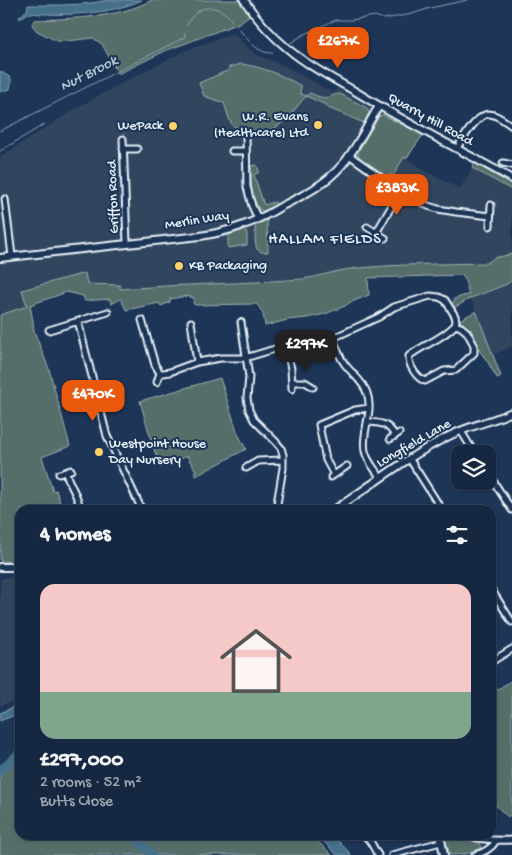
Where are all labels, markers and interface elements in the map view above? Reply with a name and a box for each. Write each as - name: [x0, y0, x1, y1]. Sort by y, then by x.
- pin: £267K: [303, 27, 373, 69]
- text: £267K: [318, 33, 358, 52]
- water label: Nut Brook: [57, 51, 122, 96]
- street label: Quarry Hill Road: [384, 90, 477, 151]
- place label: W.R. Evans (Healthcare) Ltd: [214, 109, 310, 142]
- place label: WePack: [117, 118, 165, 135]
- marker: W.R. Evans (Healthcare) Ltd: [312, 119, 324, 131]
- marker: WePack: [167, 120, 179, 132]
- street label: Griffon Road: [104, 158, 124, 234]
- pin: £383K: [362, 174, 432, 216]
- text: £383K: [376, 180, 418, 199]
- street label: Merlin Way: [164, 208, 230, 234]
- district label: HALLAM FIELDS: [268, 231, 382, 250]
- place label: KB Packaging: [189, 258, 267, 275]
- marker: KB Packaging: [173, 260, 185, 272]
- pin: £297K: [271, 330, 341, 372]
- text: £297K: [286, 336, 326, 355]
- pin: £470K: [58, 380, 128, 422]
- text: £470K: [73, 386, 113, 405]
- street label: Longfield Lane: [374, 416, 455, 472]
- place label: Westpoint House Day Nursery: [108, 436, 207, 469]
- map controls: [451, 445, 496, 490]
- button: layers: [451, 445, 496, 490]
- marker: Westpoint House Day Nursery: [93, 446, 105, 458]
- icon: filters: [443, 521, 471, 549]
- text: 4 homes: [40, 523, 111, 548]
- icon: home: [211, 616, 301, 706]
- text: £297,000: [40, 749, 123, 774]
- text: 2 rooms · 52 m²: [40, 774, 142, 793]
- text: Butts Close: [40, 793, 113, 812]

